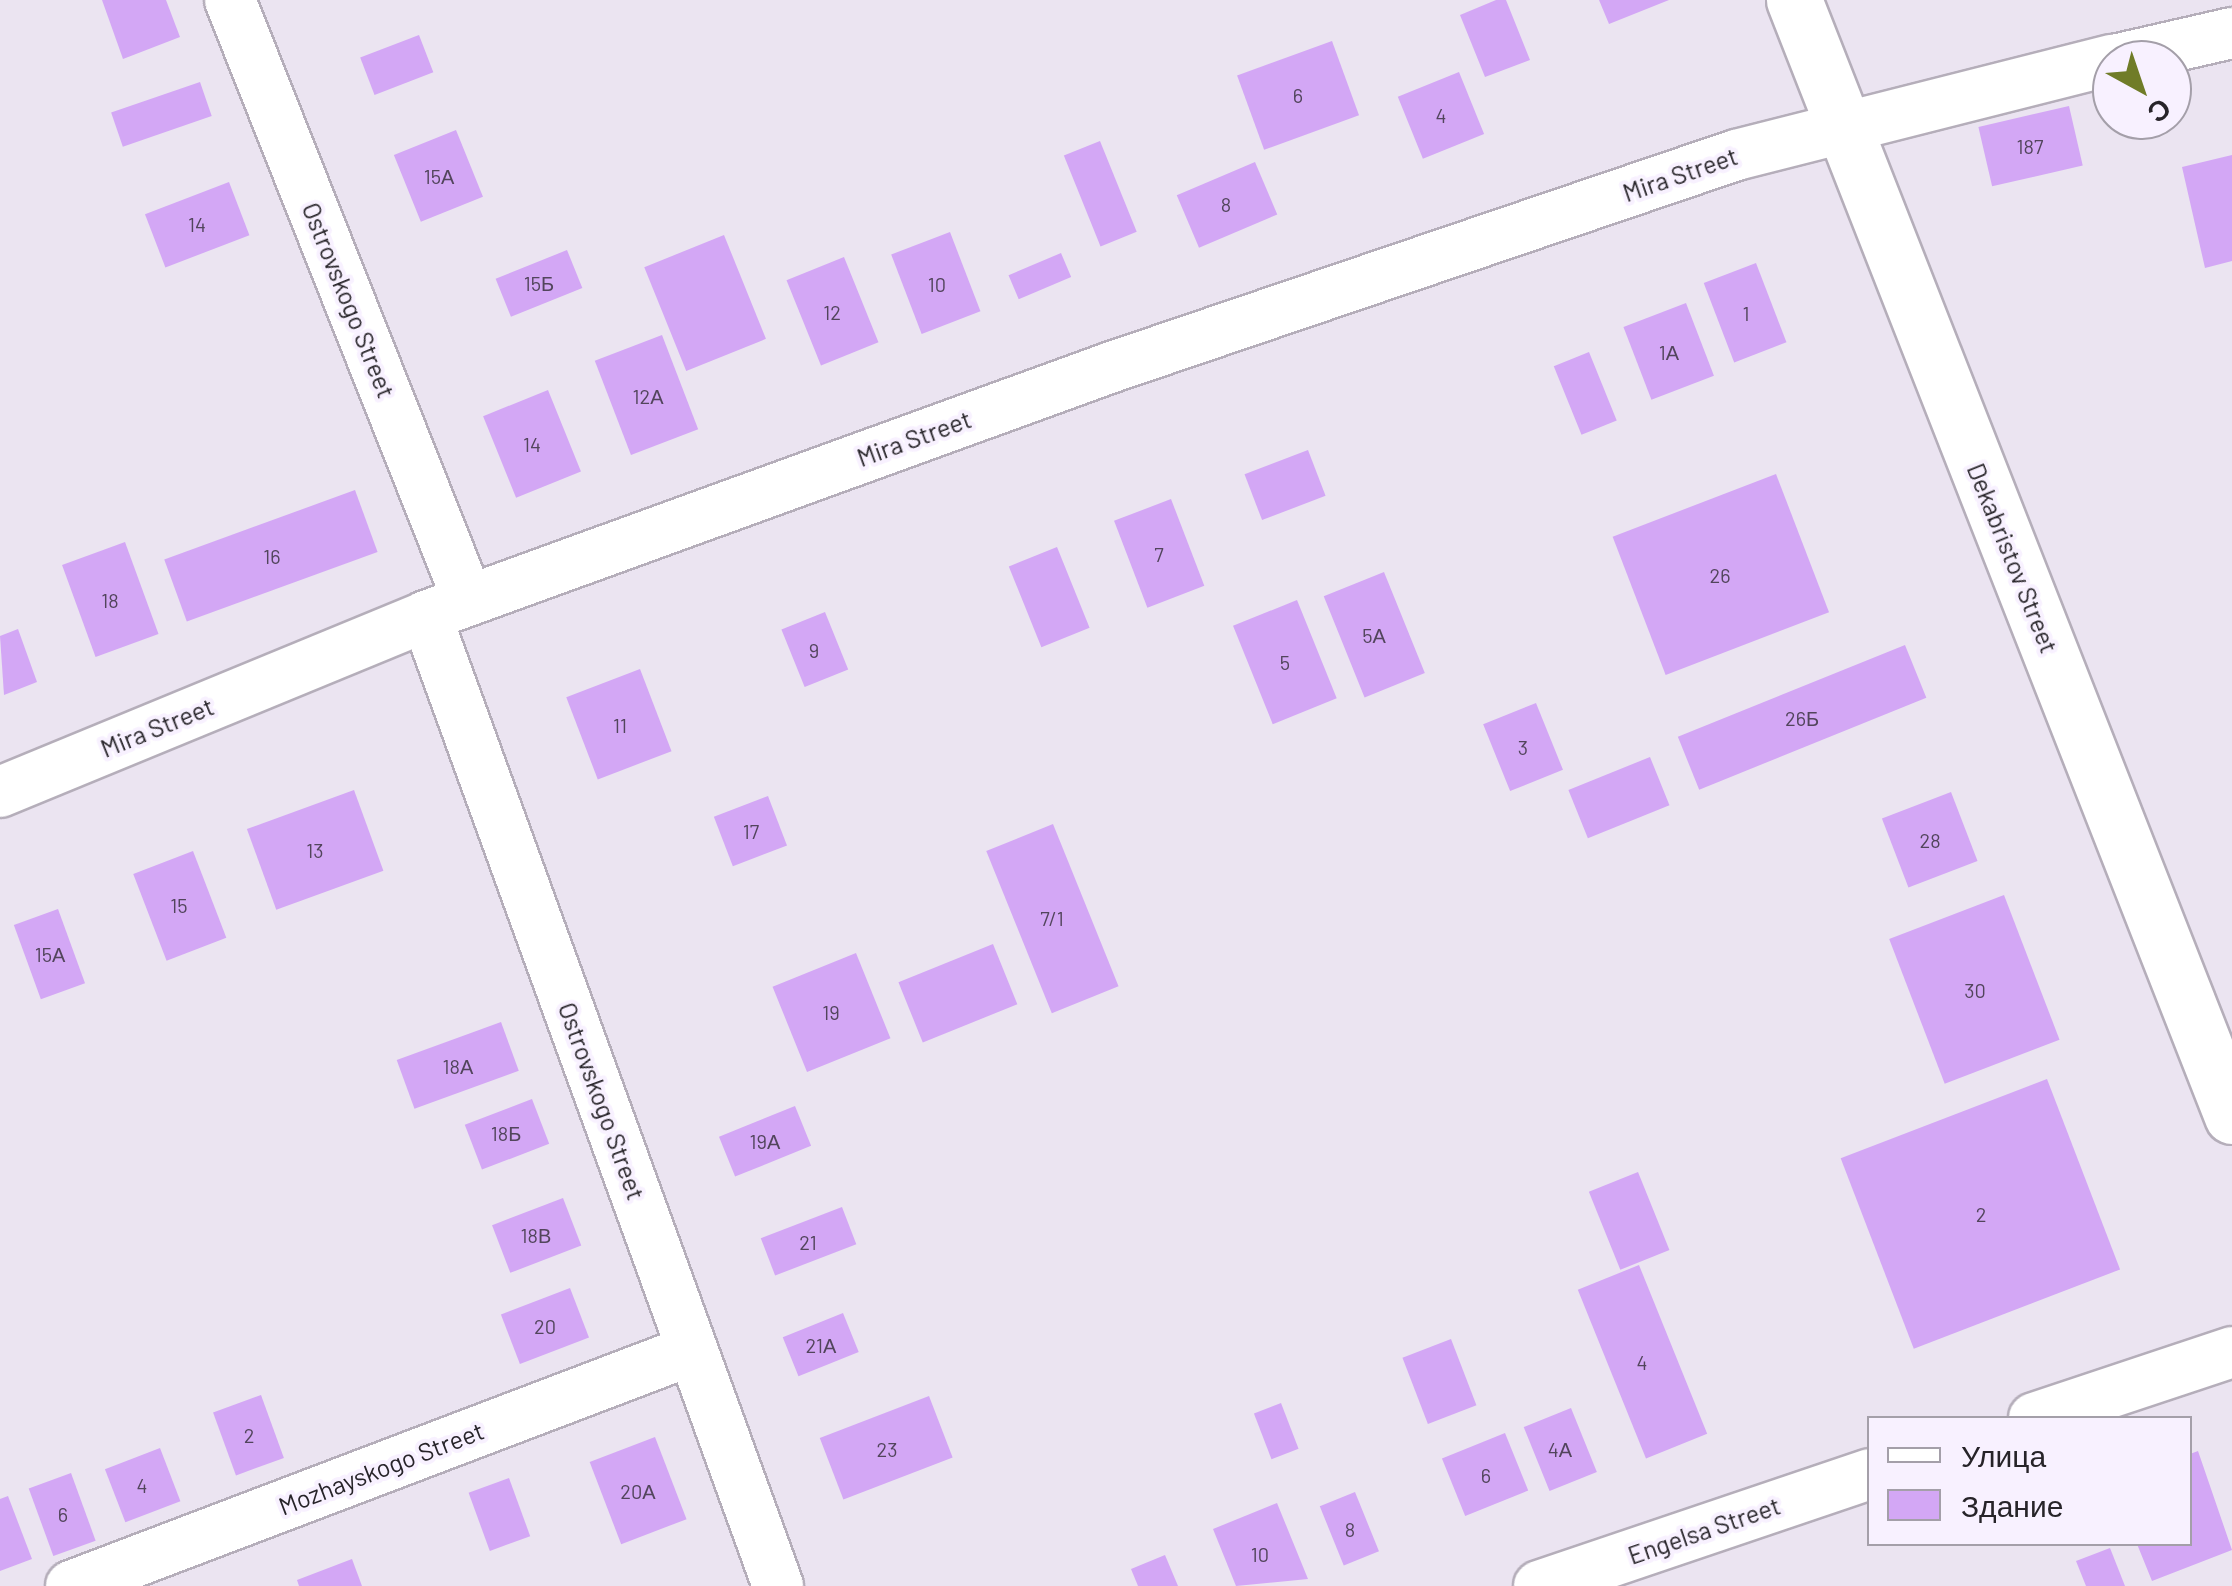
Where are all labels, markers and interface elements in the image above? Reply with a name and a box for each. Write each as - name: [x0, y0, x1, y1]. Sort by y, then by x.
- north arrow: [2092, 40, 2192, 140]
- house number: 6: [1293, 83, 1303, 107]
- text: С: [2141, 92, 2179, 131]
- house number: 4: [1435, 103, 1447, 127]
- house number: 187: [2017, 134, 2043, 158]
- street label: Mira Street: [1619, 140, 1741, 208]
- house number: 15А: [424, 164, 454, 188]
- house number: 8: [1221, 192, 1231, 216]
- street label: Ostrovskogo Street: [296, 198, 402, 402]
- house number: 14: [188, 212, 206, 236]
- house number: 15Б: [524, 271, 554, 295]
- house number: 10: [928, 272, 946, 296]
- house number: 12: [823, 300, 841, 324]
- house number: 1: [1743, 301, 1749, 325]
- house number: 1А: [1659, 340, 1679, 364]
- house number: 12А: [632, 384, 664, 408]
- street label: Mira Street: [853, 403, 975, 473]
- house number: 14: [523, 432, 541, 456]
- street label: Dekabristov Street: [1961, 459, 2065, 657]
- house number: 7: [1154, 542, 1164, 566]
- house number: 16: [263, 544, 281, 568]
- house number: 26: [1709, 563, 1731, 587]
- house number: 18: [101, 588, 119, 612]
- house number: 5А: [1362, 623, 1386, 647]
- house number: 9: [809, 638, 819, 662]
- house number: 5: [1280, 650, 1290, 674]
- street label: Mira Street: [96, 691, 218, 763]
- house number: 26Б: [1785, 706, 1819, 730]
- house number: 11: [613, 713, 627, 737]
- house number: 3: [1518, 735, 1528, 759]
- house number: 17: [743, 819, 759, 843]
- house number: 28: [1919, 828, 1941, 852]
- house number: 13: [306, 838, 324, 862]
- house number: 15: [170, 893, 188, 917]
- house number: 7/1: [1040, 906, 1064, 930]
- house number: 15А: [35, 942, 65, 966]
- house number: 30: [1964, 978, 1986, 1002]
- street label: Ostrovskogo Street: [552, 998, 652, 1204]
- house number: 19: [822, 1000, 840, 1024]
- house number: 18А: [443, 1054, 473, 1078]
- house number: 18Б: [491, 1121, 521, 1145]
- house number: 19А: [750, 1129, 780, 1153]
- house number: 2: [1976, 1202, 1986, 1226]
- house number: 18В: [521, 1223, 551, 1247]
- house number: 21: [799, 1230, 817, 1254]
- house number: 20: [534, 1314, 556, 1338]
- house number: 21А: [806, 1333, 836, 1357]
- house number: 4: [1636, 1350, 1648, 1374]
- street label: Mozhayskogo Street: [274, 1415, 488, 1521]
- legend: [1867, 1416, 2192, 1546]
- house number: 2: [244, 1423, 254, 1447]
- house number: 23: [877, 1437, 897, 1461]
- house number: 4А: [1548, 1437, 1572, 1461]
- text: Улица: [1961, 1437, 2046, 1473]
- house number: 6: [1481, 1463, 1491, 1487]
- house number: 4: [136, 1473, 148, 1497]
- house number: 20А: [620, 1479, 656, 1503]
- text: Здание: [1961, 1487, 2063, 1523]
- street label: Engelsa Street: [1624, 1490, 1784, 1570]
- house number: 6: [58, 1502, 68, 1526]
- house number: 8: [1345, 1517, 1355, 1541]
- house number: 10: [1251, 1542, 1269, 1566]

